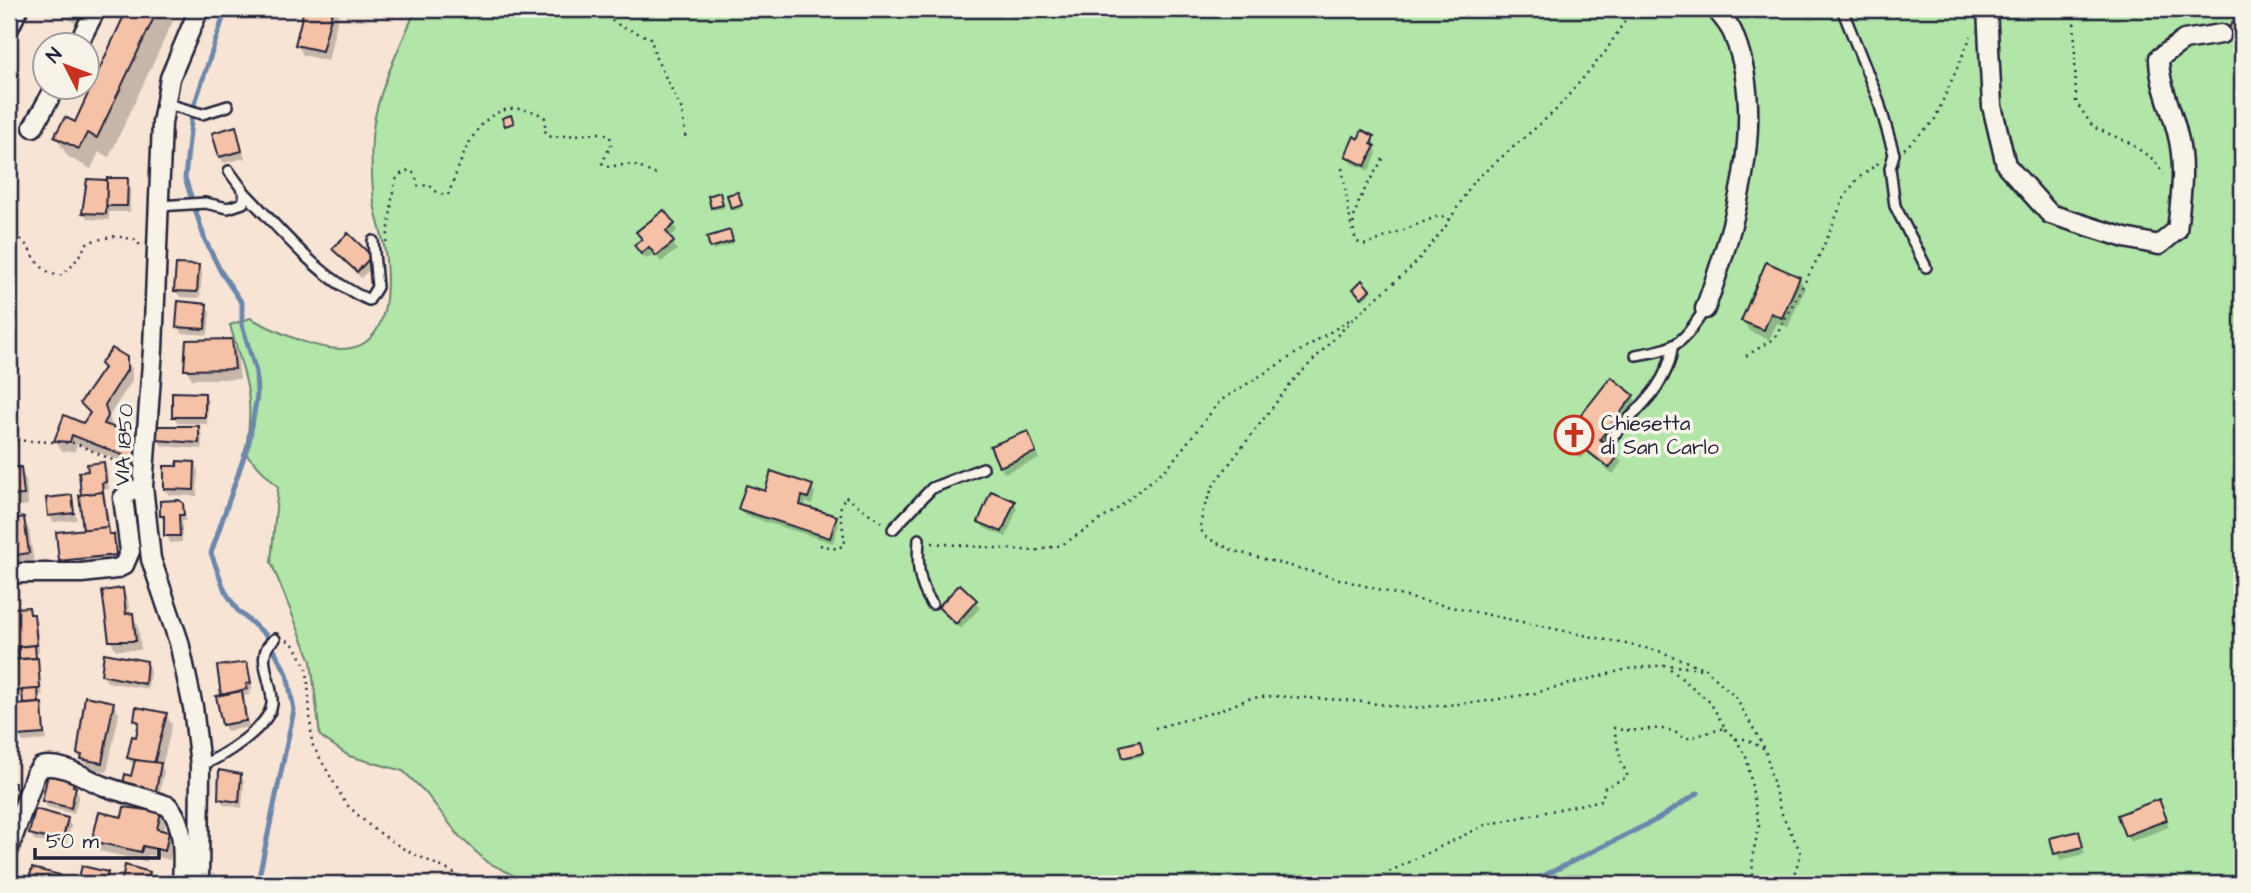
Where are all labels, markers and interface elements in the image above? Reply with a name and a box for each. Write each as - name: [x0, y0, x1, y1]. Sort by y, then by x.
- north arrow: [32, 32, 102, 102]
- text: N: [40, 42, 69, 69]
- street label: VIA 1850: [107, 403, 141, 487]
- place label: Chiesetta di San Carlo: [1601, 409, 1719, 462]
- church icon: Chiesetta di San Carlo: [1553, 414, 1595, 456]
- scale bar: [35, 816, 159, 860]
- text: 50 m: [46, 827, 100, 856]

